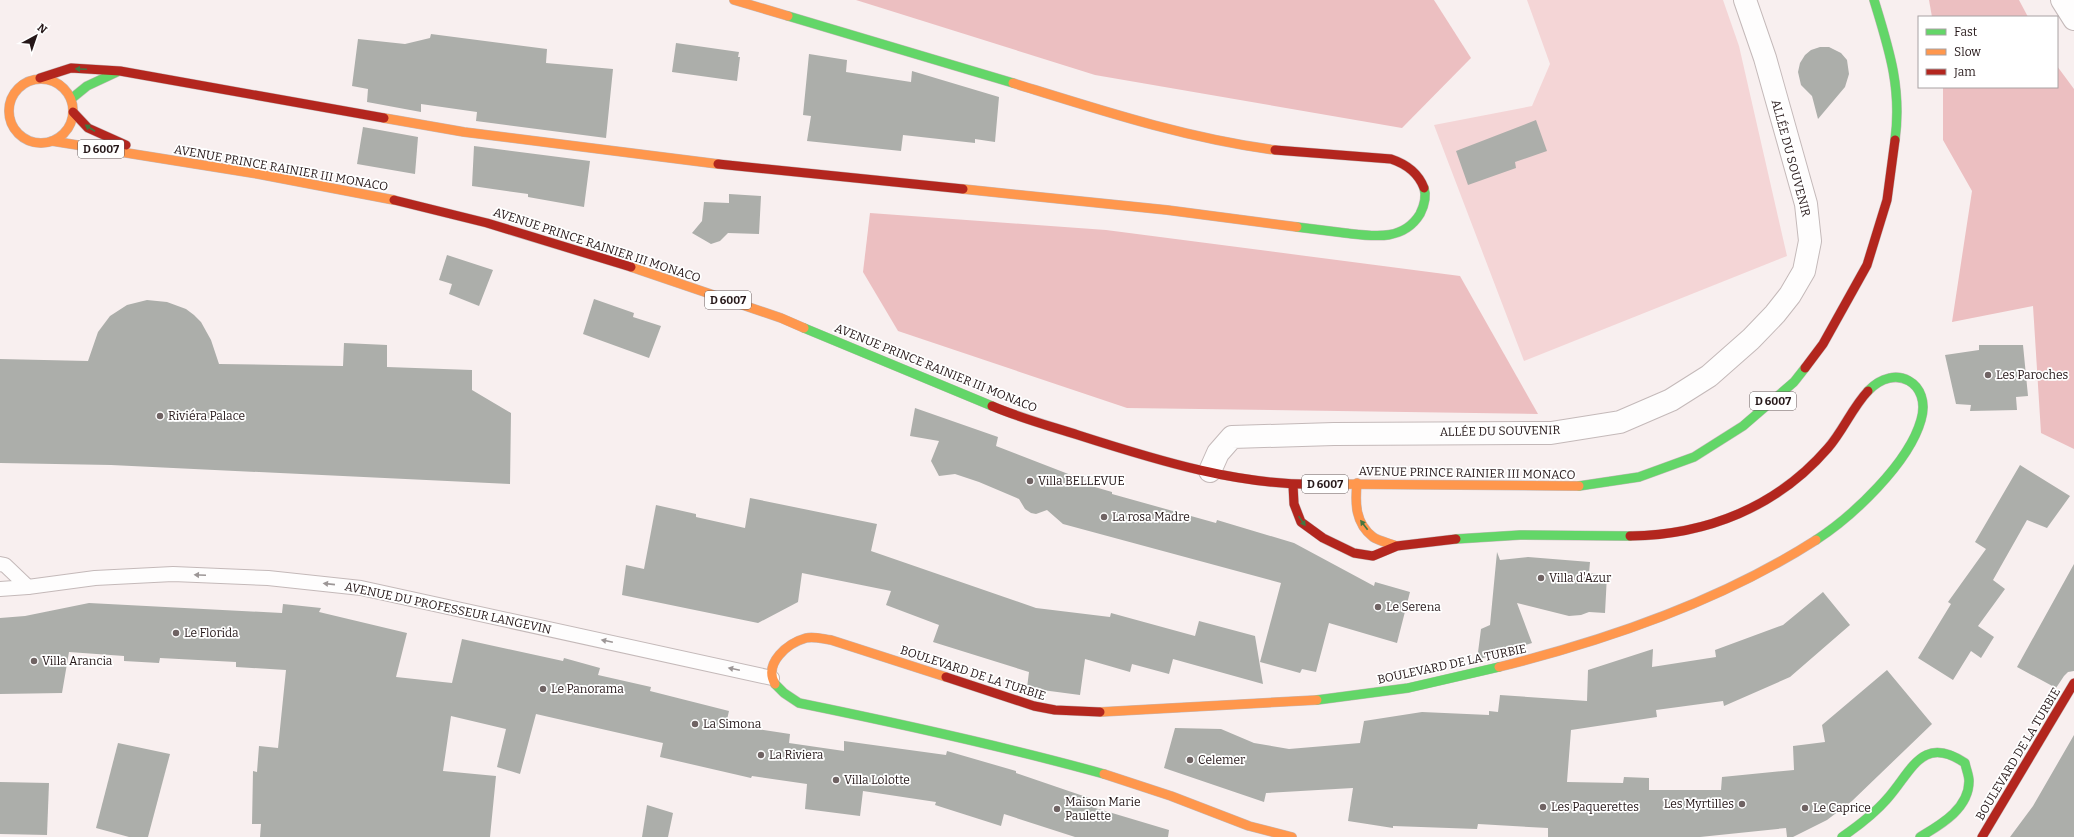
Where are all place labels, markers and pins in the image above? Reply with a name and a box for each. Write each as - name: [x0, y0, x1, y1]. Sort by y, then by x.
- place label: Les Paroches: [1996, 368, 2068, 382]
- marker: Les Paroches: [1983, 370, 1993, 380]
- place label: Riviéra Palace: [168, 409, 245, 423]
- marker: Riviéra Palace: [155, 411, 165, 421]
- place label: Villa BELLEVUE: [1038, 474, 1125, 488]
- marker: Villa BELLEVUE: [1025, 476, 1035, 486]
- place label: La rosa Madre: [1112, 510, 1190, 524]
- marker: La rosa Madre: [1099, 512, 1109, 522]
- place label: Villa d'Azur: [1549, 571, 1612, 585]
- marker: Villa d'Azur: [1536, 573, 1546, 583]
- place label: Le Serena: [1386, 600, 1441, 614]
- marker: Le Serena: [1373, 602, 1383, 612]
- place label: Le Florida: [184, 626, 239, 640]
- marker: Le Florida: [171, 628, 181, 638]
- place label: Villa Arancia: [42, 654, 113, 668]
- marker: Villa Arancia: [29, 656, 39, 666]
- place label: Le Panorama: [551, 682, 624, 696]
- marker: Le Panorama: [538, 684, 548, 694]
- place label: La Simona: [703, 717, 762, 731]
- marker: La Simona: [690, 719, 700, 729]
- place label: La Riviera: [769, 748, 824, 762]
- marker: La Riviera: [756, 750, 766, 760]
- place label: Celemer: [1198, 753, 1246, 767]
- marker: Celemer: [1185, 755, 1195, 765]
- place label: Villa Lolotte: [844, 773, 910, 787]
- marker: Villa Lolotte: [831, 775, 841, 785]
- place label: Maison Marie Paulette: [1065, 795, 1141, 823]
- place label: Les Myrtilles: [1664, 797, 1734, 811]
- marker: Les Myrtilles: [1737, 799, 1747, 809]
- place label: Les Paquerettes: [1551, 800, 1639, 814]
- place label: Le Caprice: [1813, 801, 1871, 815]
- marker: Les Paquerettes: [1538, 802, 1548, 812]
- marker: Le Caprice: [1800, 803, 1810, 813]
- marker: Maison Marie Paulette: [1052, 804, 1062, 814]

